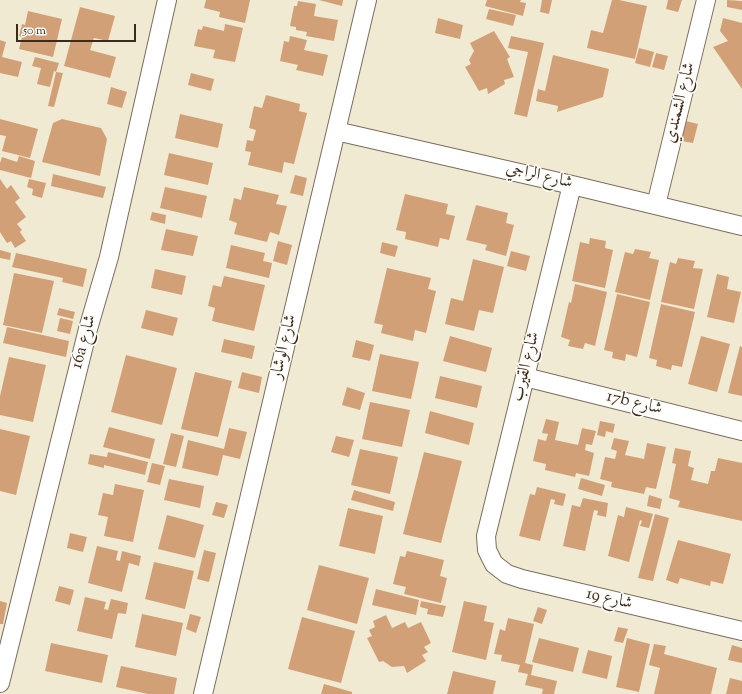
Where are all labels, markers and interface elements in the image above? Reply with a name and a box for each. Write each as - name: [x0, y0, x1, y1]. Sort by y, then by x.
- scale bar: [18, 16, 138, 42]
- text: 50 m: [23, 22, 46, 40]
- street label: شارع الشمندي: [661, 61, 701, 145]
- street label: شارع الراجي: [504, 159, 574, 195]
- street label: 16a شارع: [68, 313, 102, 371]
- street label: شارع الوشار: [268, 313, 302, 381]
- street label: شارع القيرب: [508, 330, 546, 404]
- street label: 17b شارع: [604, 387, 664, 421]
- street label: شارع 19: [584, 585, 634, 615]

